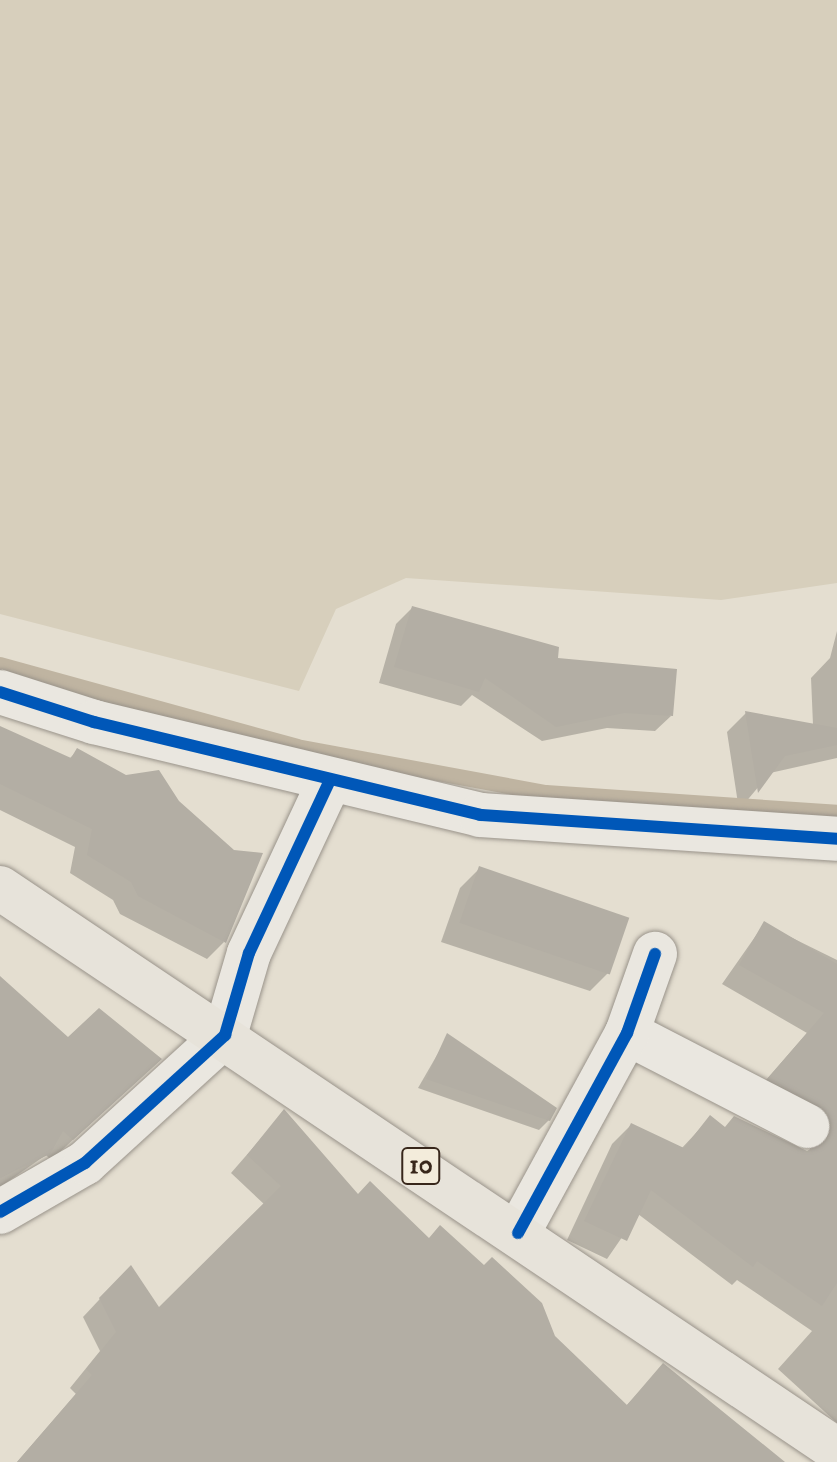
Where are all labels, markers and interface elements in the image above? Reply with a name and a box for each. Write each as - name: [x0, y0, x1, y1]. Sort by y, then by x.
- road number: 10: [401, 1144, 441, 1188]

